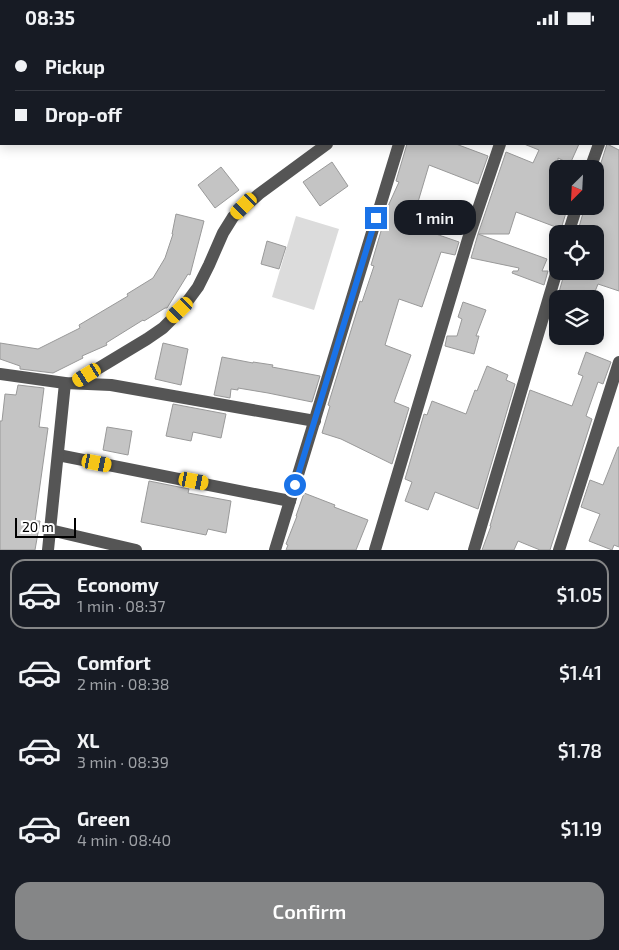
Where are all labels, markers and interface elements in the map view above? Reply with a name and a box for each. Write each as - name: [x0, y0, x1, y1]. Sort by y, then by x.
- text: 08:35: [25, 6, 75, 29]
- text: Pickup: [45, 55, 105, 78]
- text: Drop-off: [45, 103, 122, 126]
- north arrow: [549, 160, 604, 215]
- map controls: [549, 160, 604, 345]
- car: [228, 190, 259, 222]
- callout: 1 min: [394, 201, 476, 235]
- route end: [365, 207, 387, 229]
- text: 1 min: [416, 208, 454, 227]
- button: locate: [549, 225, 604, 280]
- button: layers: [549, 290, 604, 345]
- car: [163, 294, 196, 326]
- car: [70, 361, 103, 389]
- car: [80, 453, 113, 473]
- car: [177, 471, 210, 491]
- route start: [284, 474, 306, 496]
- scale bar: [15, 515, 76, 538]
- text: 20 m: [22, 518, 54, 535]
- icon: car: [17, 572, 62, 617]
- text: Economy: [77, 573, 159, 596]
- text: $1.05: [557, 583, 602, 606]
- text: 1 min · 08:37: [77, 596, 165, 615]
- icon: car: [17, 650, 62, 695]
- text: Comfort: [77, 651, 151, 674]
- text: $1.41: [559, 661, 602, 684]
- text: 2 min · 08:38: [77, 674, 170, 693]
- icon: car: [17, 728, 62, 773]
- text: XL: [77, 729, 99, 752]
- text: $1.78: [558, 739, 602, 762]
- text: 3 min · 08:39: [77, 752, 169, 771]
- icon: car: [17, 806, 62, 851]
- text: Green: [77, 807, 130, 830]
- text: $1.19: [560, 817, 602, 840]
- text: 4 min · 08:40: [77, 830, 171, 849]
- button: Confirm: [15, 882, 604, 940]

